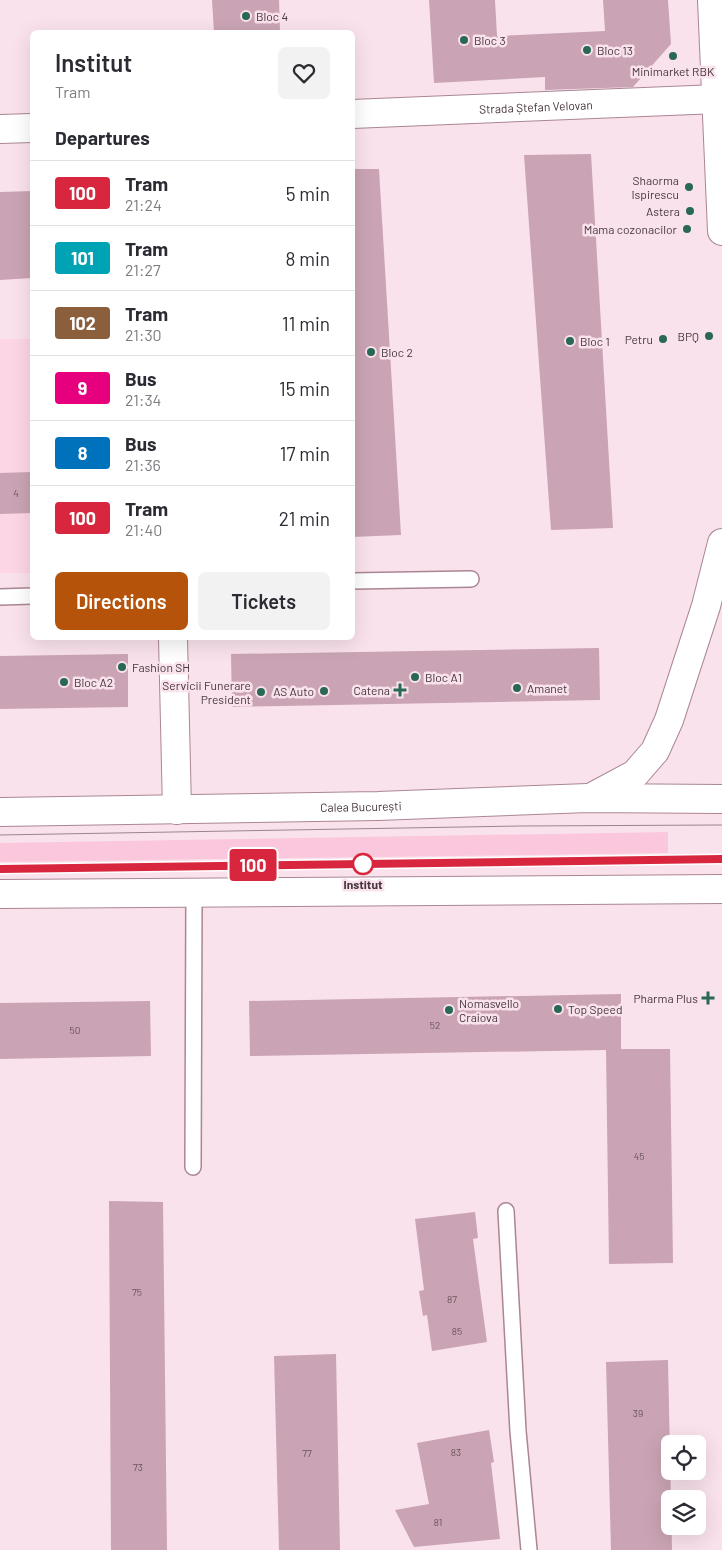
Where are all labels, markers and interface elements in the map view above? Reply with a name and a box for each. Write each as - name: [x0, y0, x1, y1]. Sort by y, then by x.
- place label: Bloc 4: [256, 9, 288, 23]
- marker: Bloc 4: [240, 10, 252, 22]
- place label: Bloc 3: [474, 33, 506, 47]
- marker: Bloc 3: [458, 34, 470, 46]
- place label: Bloc 13: [597, 43, 633, 57]
- marker: Bloc 13: [581, 44, 593, 56]
- button: heart: [278, 47, 330, 99]
- text: Institut: [55, 48, 132, 77]
- marker: Minimarket RBK: [667, 50, 679, 62]
- place label: Minimarket RBK: [632, 64, 715, 78]
- text: Tram: [55, 82, 90, 101]
- street label: Strada Ștefan Velovan: [479, 97, 593, 116]
- text: Departures: [55, 126, 150, 149]
- text: Tram: [125, 172, 168, 195]
- place label: Shaorma Ispirescu: [631, 173, 679, 201]
- marker: Shaorma Ispirescu: [683, 181, 695, 193]
- text: 100: [69, 182, 96, 204]
- text: 5 min: [286, 182, 330, 205]
- text: 21:24: [125, 195, 162, 214]
- place label: Astera: [646, 204, 680, 218]
- marker: Astera: [684, 205, 696, 217]
- place label: Mama cozonacilor: [584, 222, 678, 236]
- marker: Mama cozonacilor: [681, 223, 693, 235]
- text: Tram: [125, 237, 168, 260]
- text: 101: [71, 247, 94, 269]
- text: 8 min: [286, 247, 330, 270]
- text: 21:27: [125, 260, 161, 279]
- text: Tram: [125, 302, 168, 325]
- text: 102: [69, 312, 96, 334]
- text: 11 min: [282, 312, 330, 335]
- text: 21:30: [125, 325, 162, 344]
- place label: BPQ: [677, 329, 699, 343]
- marker: BPQ: [703, 330, 715, 342]
- place label: Petru: [625, 332, 653, 346]
- marker: Petru: [657, 333, 669, 345]
- place label: Bloc 1: [580, 334, 610, 348]
- marker: Bloc 1: [564, 335, 576, 347]
- place label: Bloc 2: [381, 345, 413, 359]
- marker: Bloc 2: [365, 346, 377, 358]
- text: Bus: [125, 367, 157, 390]
- text: 9: [78, 377, 87, 399]
- text: 15 min: [279, 377, 330, 400]
- text: 21:34: [125, 390, 161, 409]
- text: Bus: [125, 432, 157, 455]
- text: 8: [78, 442, 87, 464]
- text: 17 min: [280, 442, 330, 465]
- text: 21:36: [125, 455, 161, 474]
- house number: 4: [13, 487, 19, 499]
- text: Tram: [125, 497, 168, 520]
- text: 100: [69, 507, 96, 529]
- text: 21 min: [279, 507, 330, 530]
- text: 21:40: [125, 520, 162, 539]
- button: Directions: [55, 572, 188, 630]
- button: Tickets: [198, 572, 330, 630]
- place label: Fashion SH: [132, 660, 190, 674]
- marker: Fashion SH: [116, 661, 128, 673]
- place label: Bloc A1: [425, 670, 462, 684]
- marker: Bloc A1: [409, 671, 421, 683]
- place label: Bloc A2: [74, 675, 113, 689]
- marker: Bloc A2: [58, 676, 70, 688]
- place label: Servicii Funerare President: [162, 678, 251, 706]
- place label: Amanet: [527, 681, 567, 695]
- marker: Amanet: [511, 682, 523, 694]
- place label: Catena: [354, 683, 390, 697]
- place label: AS Auto: [273, 684, 314, 698]
- marker: Catena: [394, 684, 406, 696]
- marker: AS Auto: [318, 685, 330, 697]
- marker: Servicii Funerare President: [255, 686, 267, 698]
- street label: Calea București: [320, 798, 402, 814]
- line badge: 100: [224, 849, 282, 881]
- marker: Institut: [352, 853, 374, 875]
- text: 100: [240, 854, 266, 876]
- place label: Institut: [343, 877, 383, 891]
- place label: Pharma Plus: [633, 991, 698, 1005]
- marker: Pharma Plus: [702, 992, 714, 1004]
- place label: Nomasvello Craiova: [459, 996, 519, 1024]
- place label: Top Speed: [568, 1002, 622, 1016]
- marker: Top Speed: [552, 1003, 564, 1015]
- marker: Nomasvello Craiova: [443, 1004, 455, 1016]
- house number: 52: [430, 1019, 440, 1031]
- house number: 50: [70, 1024, 80, 1036]
- house number: 45: [634, 1150, 644, 1162]
- house number: 75: [132, 1286, 142, 1298]
- house number: 87: [447, 1293, 457, 1305]
- house number: 85: [452, 1325, 462, 1337]
- house number: 39: [633, 1407, 643, 1419]
- map controls: [661, 1435, 706, 1535]
- button: locate: [661, 1435, 706, 1480]
- house number: 83: [451, 1446, 461, 1458]
- house number: 77: [302, 1447, 312, 1459]
- house number: 73: [133, 1461, 143, 1473]
- button: layers: [661, 1490, 706, 1535]
- house number: 81: [434, 1516, 442, 1528]

